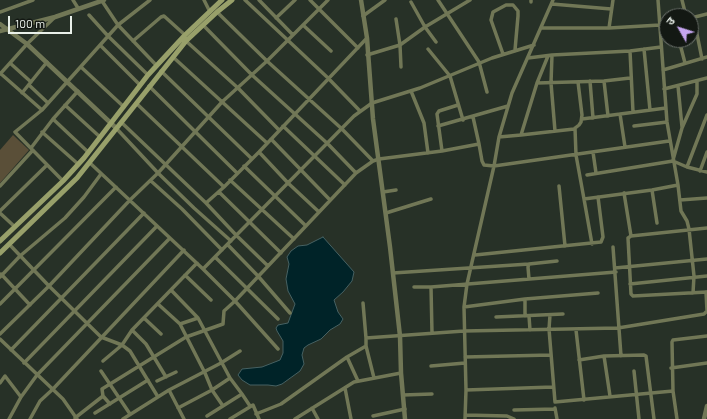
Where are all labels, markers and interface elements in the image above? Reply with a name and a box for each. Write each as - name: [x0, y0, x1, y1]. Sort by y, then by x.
- scale bar: [10, 8, 74, 34]
- north arrow: [659, 8, 699, 48]
- text: उ: [663, 14, 677, 27]
- text: 100 m: [15, 16, 45, 30]

